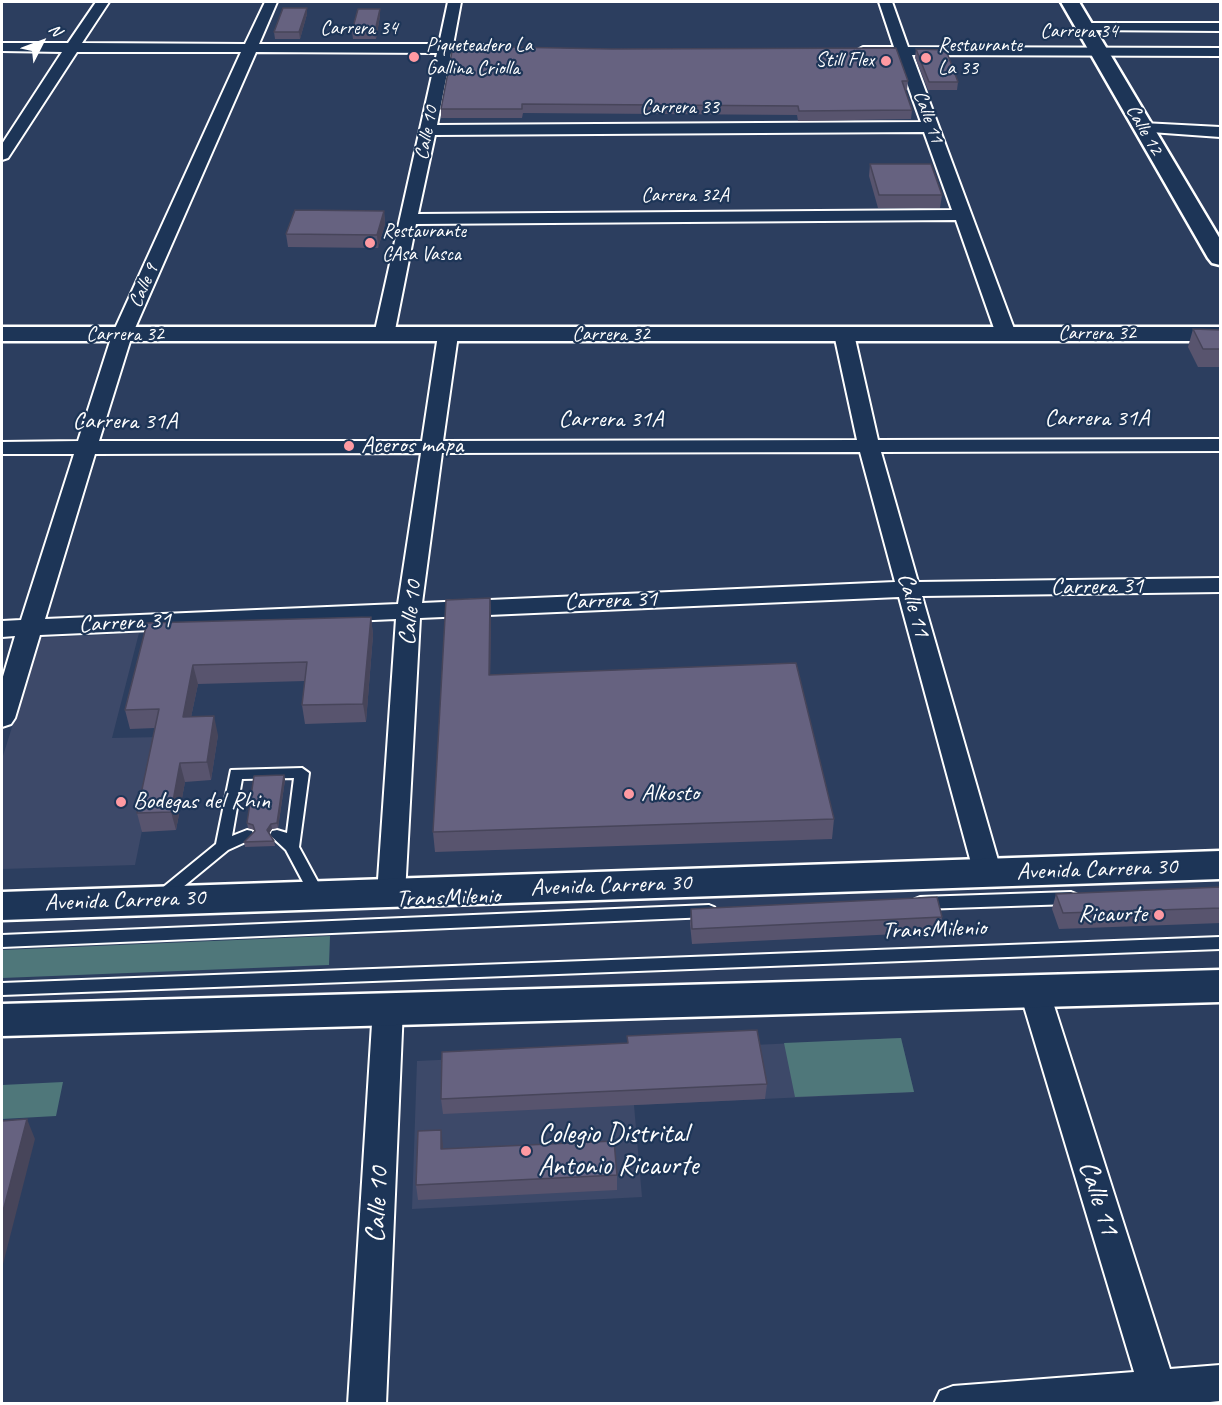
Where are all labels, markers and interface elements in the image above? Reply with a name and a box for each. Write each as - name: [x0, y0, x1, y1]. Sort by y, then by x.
- north arrow: [12, 12, 72, 72]
- street label: Carrera 34: [320, 17, 398, 41]
- text: N: [45, 20, 66, 40]
- street label: Carrera 34: [1040, 20, 1118, 44]
- place label: Piqueteadero La Gallina Criolla: [426, 34, 533, 81]
- place label: Restaurante La 33: [938, 34, 1022, 81]
- place label: Still Flex: [816, 49, 874, 73]
- marker: Piqueteadero La Gallina Criolla: [407, 50, 421, 64]
- marker: Restaurante La 33: [919, 51, 933, 65]
- marker: Still Flex: [879, 54, 893, 68]
- street label: Calle 11: [907, 87, 949, 147]
- street label: Carrera 33: [641, 96, 719, 120]
- street label: Calle 12: [1120, 100, 1168, 160]
- street label: Calle 10: [410, 104, 444, 162]
- street label: Carrera 32A: [641, 184, 729, 208]
- place label: Restaurante CAsa Vasca: [382, 220, 466, 267]
- marker: Restaurante CAsa Vasca: [363, 236, 377, 250]
- street label: Calle 9: [124, 260, 164, 312]
- street label: Carrera 32: [1058, 322, 1136, 346]
- street label: Carrera 32: [86, 323, 164, 347]
- street label: Carrera 32: [572, 323, 650, 347]
- street label: Carrera 31A: [1045, 405, 1149, 433]
- street label: Carrera 31A: [559, 406, 663, 434]
- street label: Carrera 31A: [73, 408, 177, 436]
- place label: Aceros mapa: [361, 432, 463, 460]
- marker: Aceros mapa: [342, 439, 356, 453]
- street label: Calle 11: [890, 570, 936, 640]
- street label: Carrera 31: [1050, 572, 1144, 602]
- street label: Calle 10: [393, 579, 429, 647]
- street label: Carrera 31: [564, 585, 658, 617]
- street label: Carrera 31: [78, 606, 172, 640]
- place label: Alkosto: [641, 780, 699, 808]
- marker: Alkosto: [622, 787, 636, 801]
- place label: Bodegas del Rhin: [133, 788, 270, 816]
- marker: Bodegas del Rhin: [114, 795, 128, 809]
- street label: Avenida Carrera 30: [1016, 853, 1178, 887]
- street label: Avenida Carrera 30: [530, 869, 692, 903]
- street label: TransMilenio: [395, 882, 501, 914]
- street label: Avenida Carrera 30: [44, 884, 206, 918]
- place label: Ricaurte: [1078, 901, 1147, 929]
- marker: Ricaurte: [1152, 908, 1166, 922]
- street label: TransMilenio: [881, 914, 987, 946]
- place label: Colegio Distrital Antonio Ricaurte: [538, 1118, 698, 1184]
- marker: Colegio Distrital Antonio Ricaurte: [519, 1144, 533, 1158]
- street label: Calle 11: [1070, 1157, 1126, 1239]
- street label: Calle 10: [359, 1166, 397, 1244]

